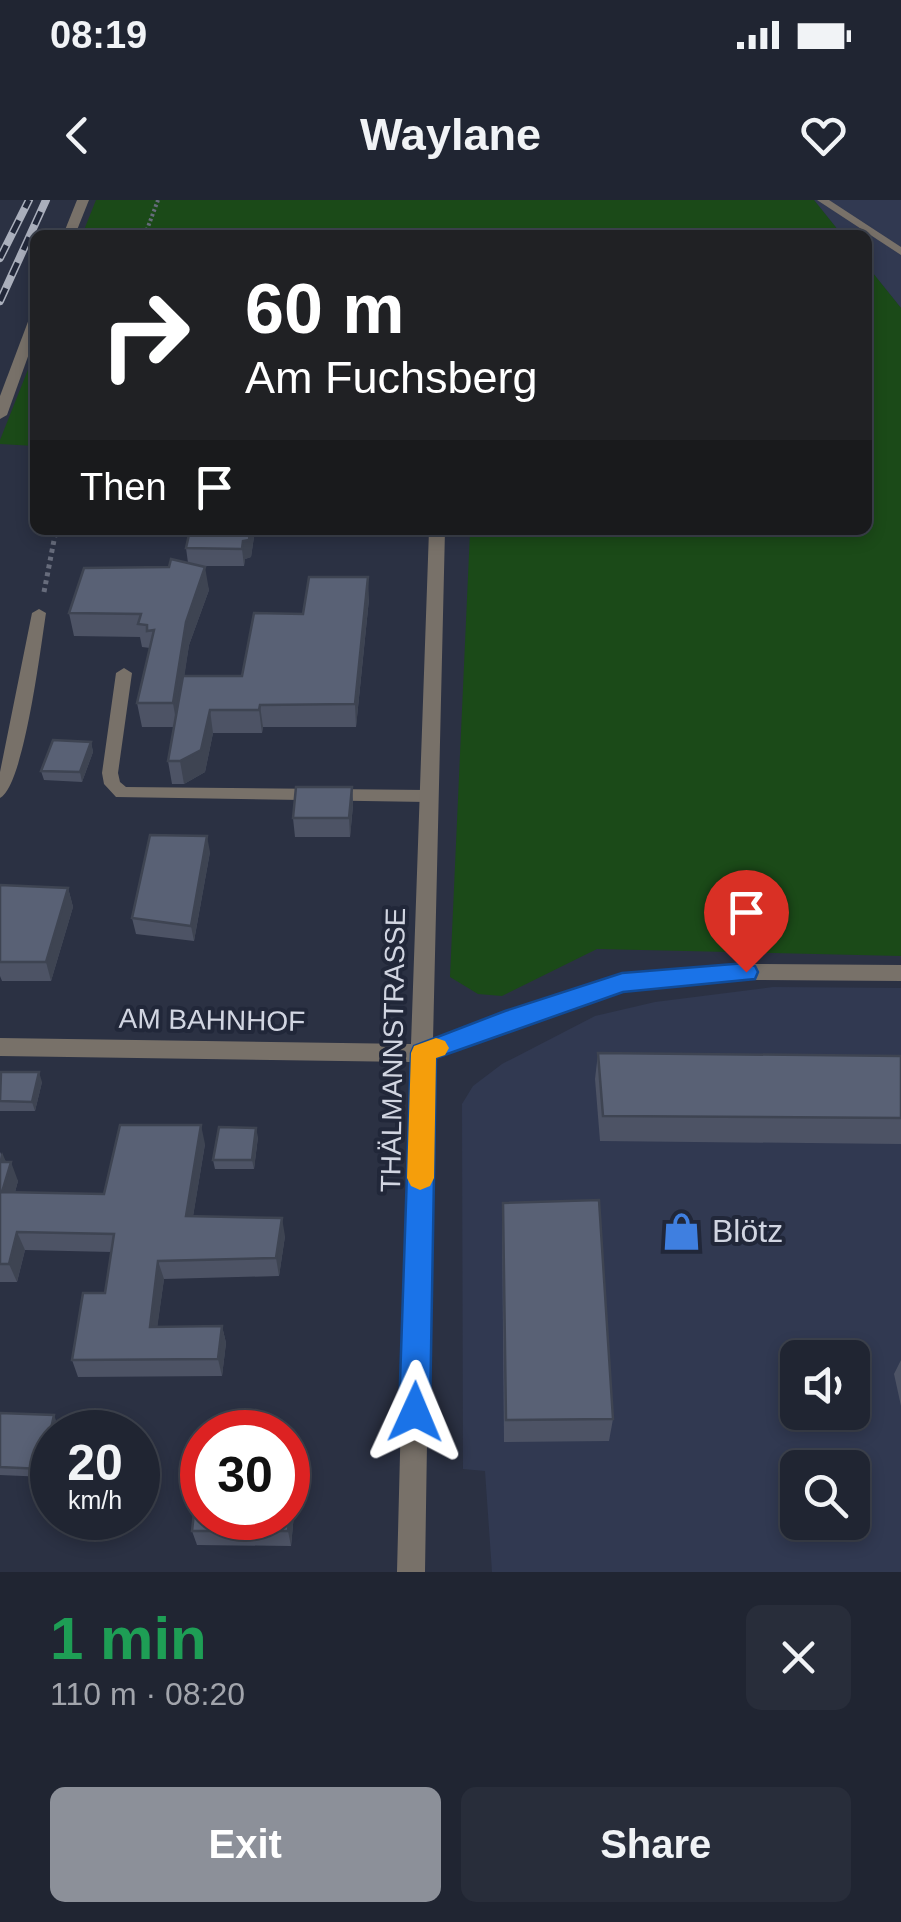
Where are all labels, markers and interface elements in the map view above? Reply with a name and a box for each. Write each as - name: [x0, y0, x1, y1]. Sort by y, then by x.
- text: 08:19: [50, 14, 147, 56]
- icon: back: [50, 108, 105, 163]
- icon: heart: [796, 108, 851, 163]
- text: Waylane: [360, 109, 541, 160]
- icon: right: [80, 270, 210, 400]
- text: 60 m: [245, 270, 405, 348]
- text: Am Fuchsberg: [245, 352, 538, 403]
- icon: arrive: [187, 460, 242, 515]
- text: Then: [80, 466, 167, 508]
- pin: [704, 870, 789, 973]
- icon: arrive: [719, 885, 774, 940]
- street label: THÄLMANNSTRASSE: [375, 907, 411, 1193]
- street label: AM BAHNHOF: [118, 1003, 306, 1037]
- shop icon: Blötz: [661, 1210, 703, 1252]
- place label: Blötz: [712, 1213, 783, 1249]
- map controls: [780, 1340, 870, 1540]
- button: sound: [780, 1340, 870, 1430]
- position arrow: [363, 1360, 467, 1464]
- speed limit sign: 30: [180, 1410, 310, 1540]
- text: 20: [67, 1435, 123, 1491]
- button: search: [780, 1450, 870, 1540]
- text: km/h: [68, 1486, 122, 1514]
- text: 1 min: [50, 1605, 207, 1672]
- button: close: [746, 1605, 851, 1710]
- text: 110 m · 08:20: [50, 1676, 245, 1712]
- button: Exit: [50, 1787, 441, 1902]
- button: Share: [461, 1787, 851, 1902]

